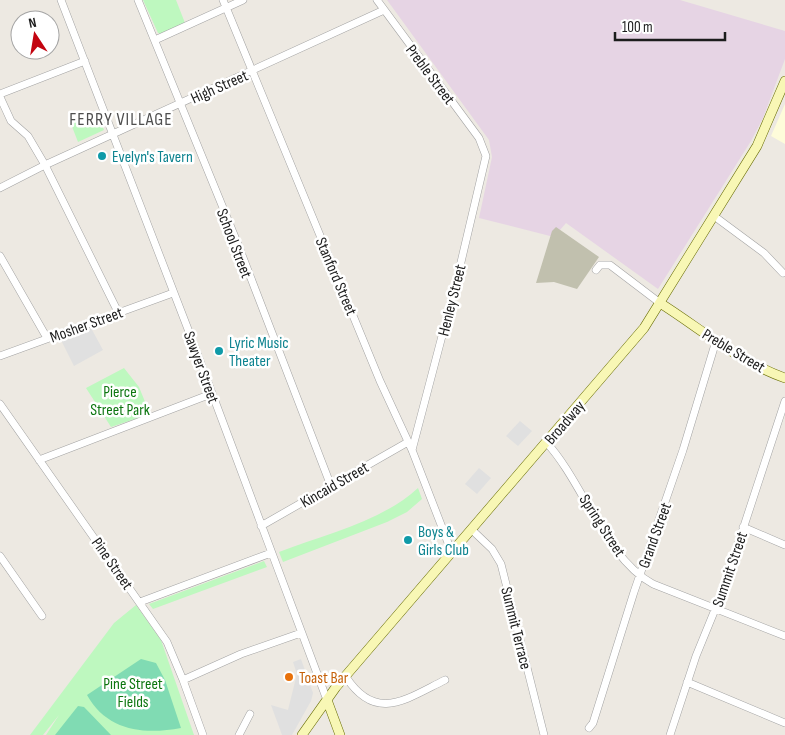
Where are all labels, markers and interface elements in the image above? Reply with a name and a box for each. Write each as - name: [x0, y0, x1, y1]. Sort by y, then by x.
- north arrow: [10, 10, 60, 60]
- scale bar: [615, 10, 725, 42]
- text: N: [27, 14, 38, 32]
- text: 100 m: [622, 18, 653, 37]
- street label: Preble Street: [401, 41, 458, 109]
- street label: High Street: [188, 66, 251, 108]
- district label: FERRY VILLAGE: [69, 109, 173, 130]
- place label: Evelyn's Tavern: [112, 148, 193, 167]
- marker: Evelyn's Tavern: [96, 150, 108, 162]
- street label: School Street: [212, 206, 256, 281]
- street label: Stanford Street: [311, 235, 361, 319]
- street label: Henley Street: [434, 262, 471, 338]
- street label: Mosher Street: [48, 303, 126, 347]
- street label: Preble Street: [698, 325, 768, 377]
- street label: Sawyer Street: [179, 329, 222, 406]
- place label: Lyric Music Theater: [229, 334, 289, 371]
- marker: Lyric Music Theater: [213, 345, 225, 357]
- park label: Pierce Street Park: [90, 383, 150, 420]
- street label: Broadway: [541, 397, 589, 449]
- street label: Kincaid Street: [297, 458, 372, 512]
- street label: Spring Street: [575, 491, 629, 561]
- street label: Grand Street: [635, 500, 676, 571]
- place label: Boys & Girls Club: [418, 523, 469, 560]
- street label: Summit Street: [709, 529, 752, 610]
- street label: Pine Street: [87, 534, 137, 594]
- marker: Boys & Girls Club: [402, 534, 414, 546]
- street label: Summit Terrace: [496, 585, 535, 672]
- place label: Toast Bar: [299, 669, 349, 688]
- marker: Toast Bar: [283, 671, 295, 683]
- park label: Pine Street Fields: [103, 675, 163, 712]

